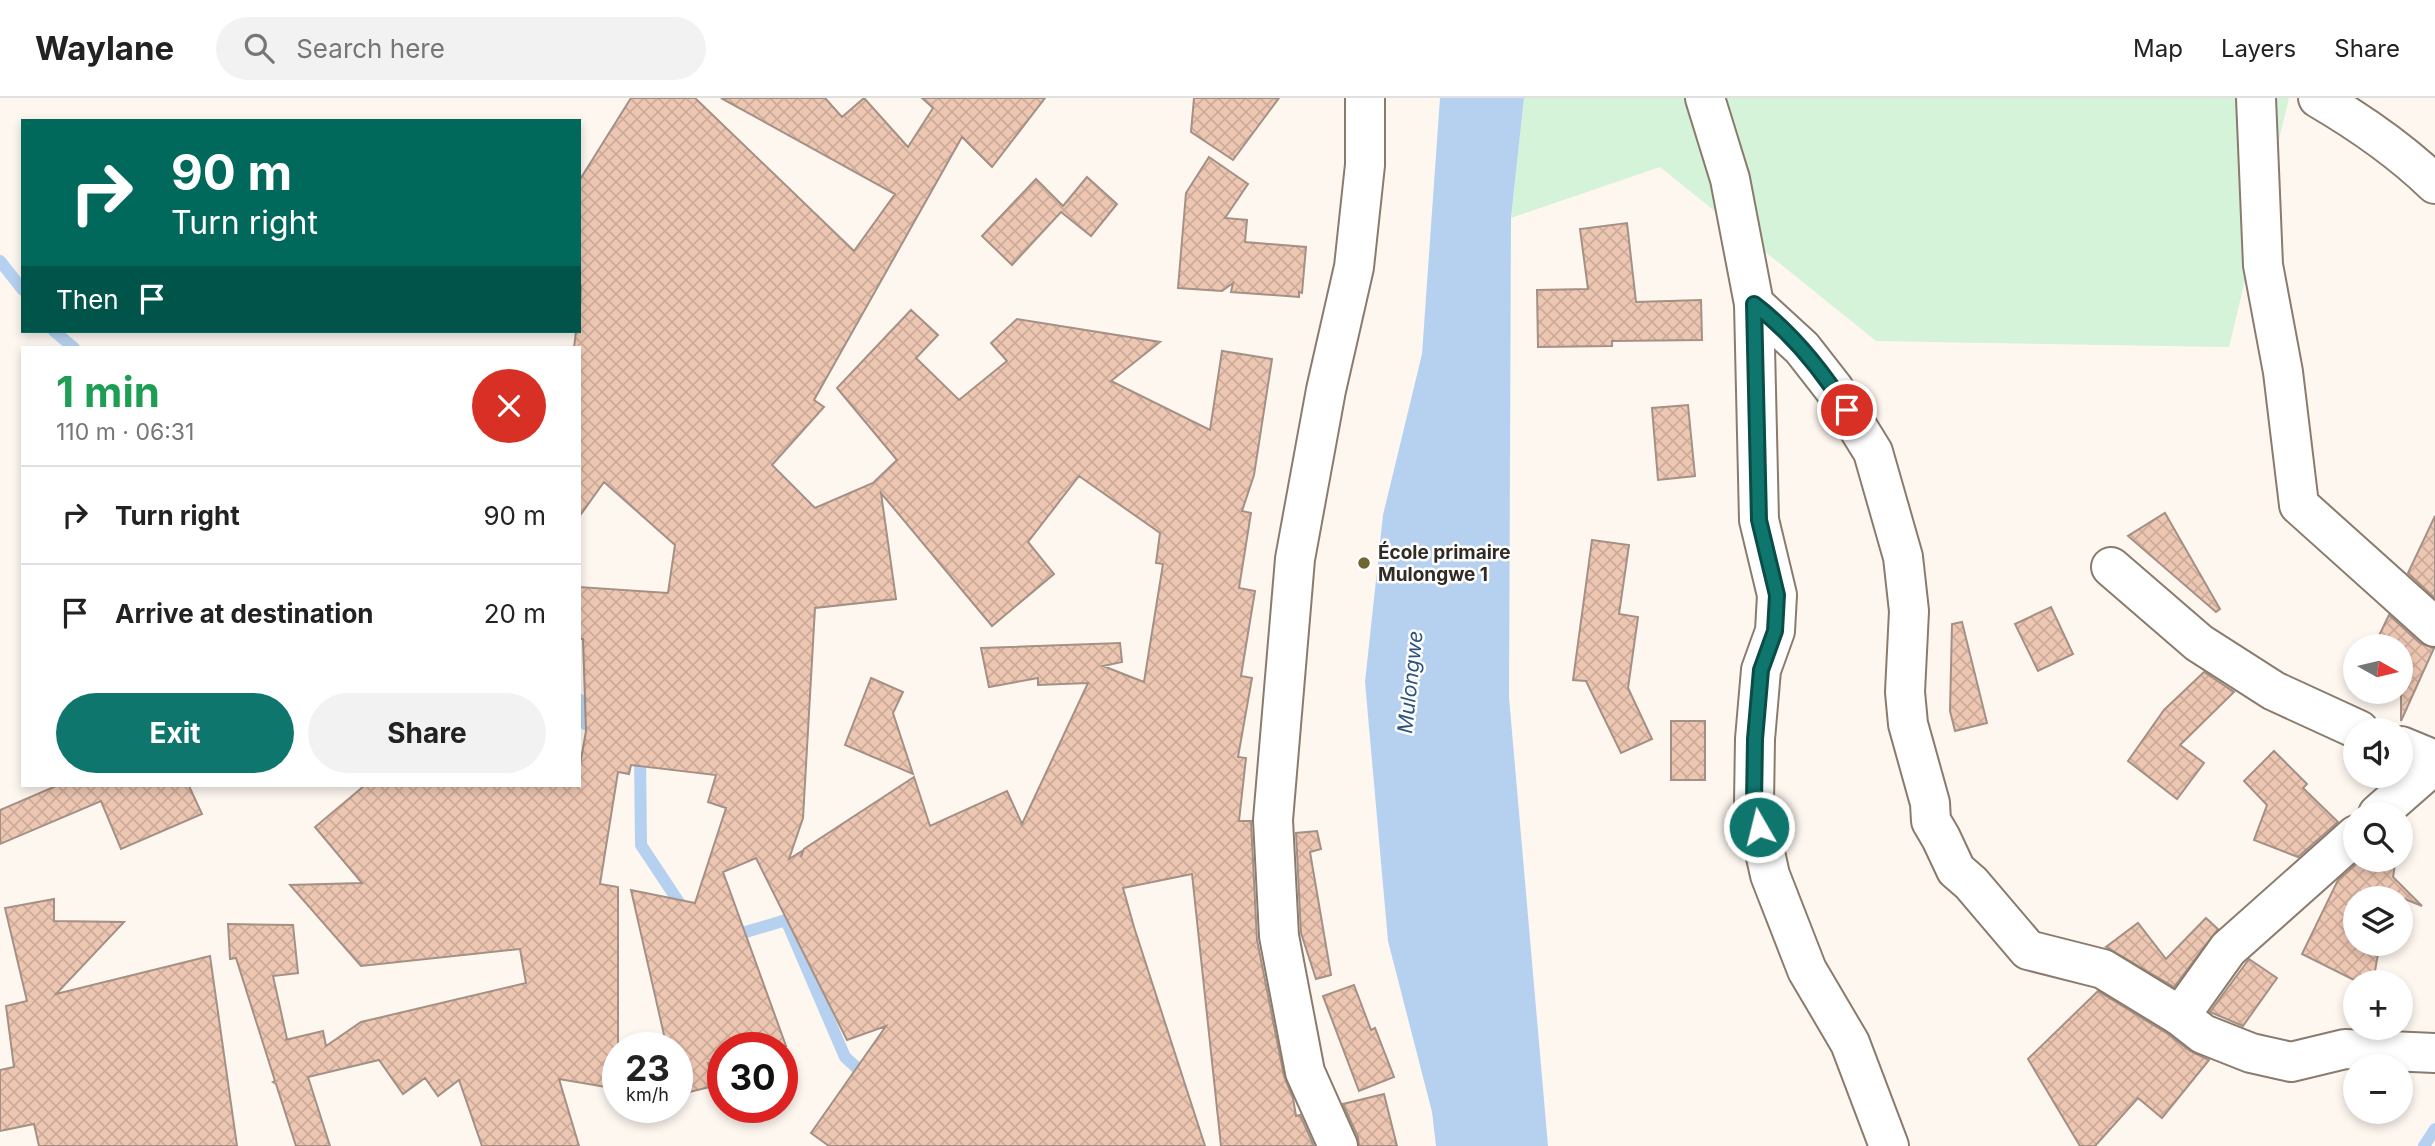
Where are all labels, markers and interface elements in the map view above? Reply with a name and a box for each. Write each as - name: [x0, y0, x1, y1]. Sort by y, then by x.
- search box: [216, 17, 706, 80]
- text: Waylane: [35, 28, 174, 68]
- icon: search: [240, 29, 278, 67]
- text: Search here: [296, 33, 445, 64]
- text: Map: [2133, 34, 2183, 63]
- text: Layers: [2221, 34, 2296, 63]
- text: Share: [2334, 34, 2400, 63]
- text: 90 m: [171, 143, 292, 202]
- icon: right: [56, 147, 147, 238]
- text: Turn right: [171, 203, 318, 242]
- icon: arrive: [133, 280, 171, 318]
- text: Then: [56, 284, 119, 315]
- text: 1 min: [56, 366, 160, 417]
- button: close: [472, 369, 546, 443]
- pin: [1817, 380, 1877, 440]
- icon: arrive: [1828, 391, 1866, 429]
- text: 110 m · 06:31: [56, 418, 194, 446]
- icon: right: [56, 496, 94, 534]
- text: Turn right: [115, 500, 240, 531]
- text: 90 m: [483, 500, 546, 531]
- place label: École primaire Mulongwe 1: [1378, 541, 1510, 586]
- marker: École primaire Mulongwe 1: [1356, 555, 1372, 571]
- icon: arrive: [56, 594, 94, 632]
- text: Arrive at destination: [115, 598, 374, 629]
- text: 20 m: [484, 598, 546, 629]
- water label: Mulongwe: [1392, 629, 1428, 735]
- north arrow: [2343, 634, 2413, 704]
- map controls: [2343, 634, 2413, 1124]
- button: Exit: [56, 693, 294, 773]
- button: Share: [308, 693, 546, 773]
- button: sound: [2343, 718, 2413, 788]
- position arrow: [1722, 790, 1796, 864]
- button: search: [2343, 802, 2413, 872]
- button: layers: [2343, 886, 2413, 956]
- button: +: [2343, 970, 2413, 1040]
- speed limit sign: 30: [707, 1032, 798, 1123]
- text: 23: [625, 1047, 670, 1089]
- button: −: [2343, 1054, 2413, 1124]
- text: km/h: [626, 1084, 669, 1105]

